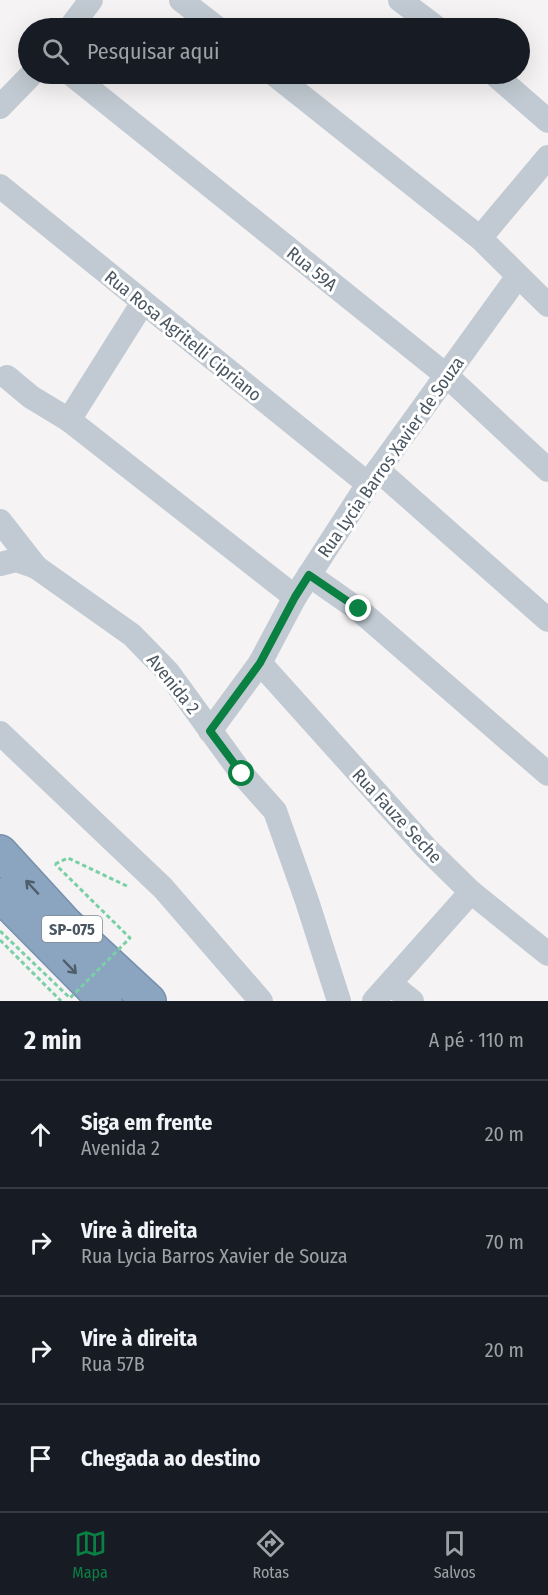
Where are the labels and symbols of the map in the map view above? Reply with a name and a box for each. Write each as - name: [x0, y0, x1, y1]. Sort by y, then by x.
- street label: Rua 59A: [282, 242, 342, 296]
- street label: Rua Rosa Agritelli Cipriano: [100, 266, 266, 406]
- street label: Rua Lycia Barros Xavier de Souza: [313, 352, 469, 562]
- route end: [345, 595, 371, 621]
- street label: Avenida 2: [142, 650, 204, 719]
- route start: [228, 760, 254, 786]
- street label: Rua Fauze Seche: [348, 764, 446, 868]
- one-way arrow: [25, 880, 39, 895]
- road number: SP-075: [42, 916, 102, 942]
- one-way arrow: [62, 960, 77, 975]

